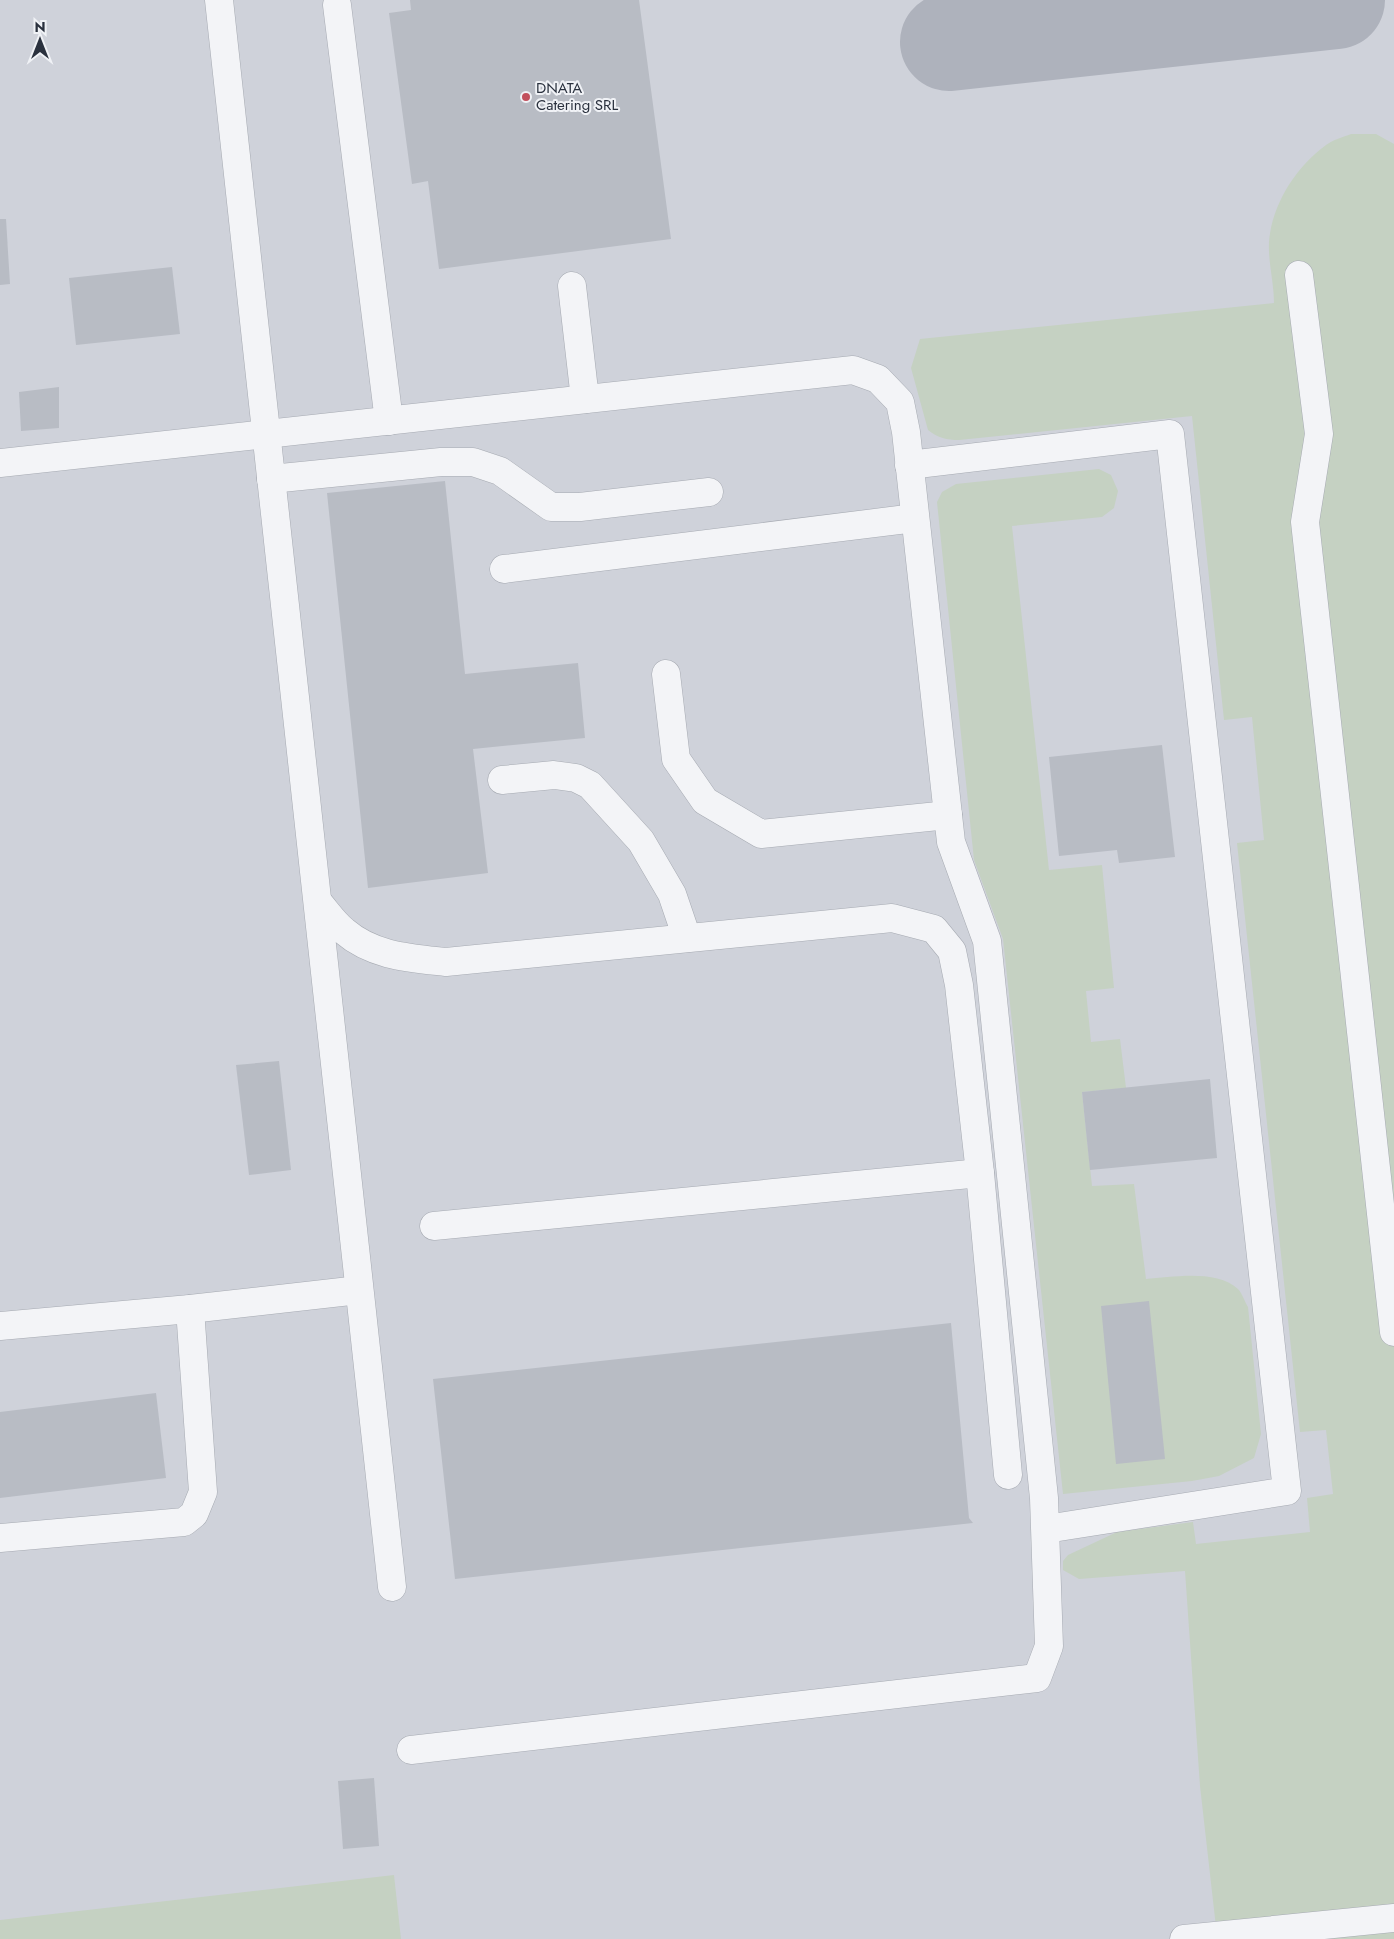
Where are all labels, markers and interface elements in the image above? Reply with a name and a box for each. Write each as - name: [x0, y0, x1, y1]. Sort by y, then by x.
- north arrow: [15, 15, 65, 65]
- text: N: [34, 17, 46, 37]
- place label: DNATA Catering SRL: [536, 77, 618, 116]
- marker: DNATA Catering SRL: [520, 91, 532, 103]

